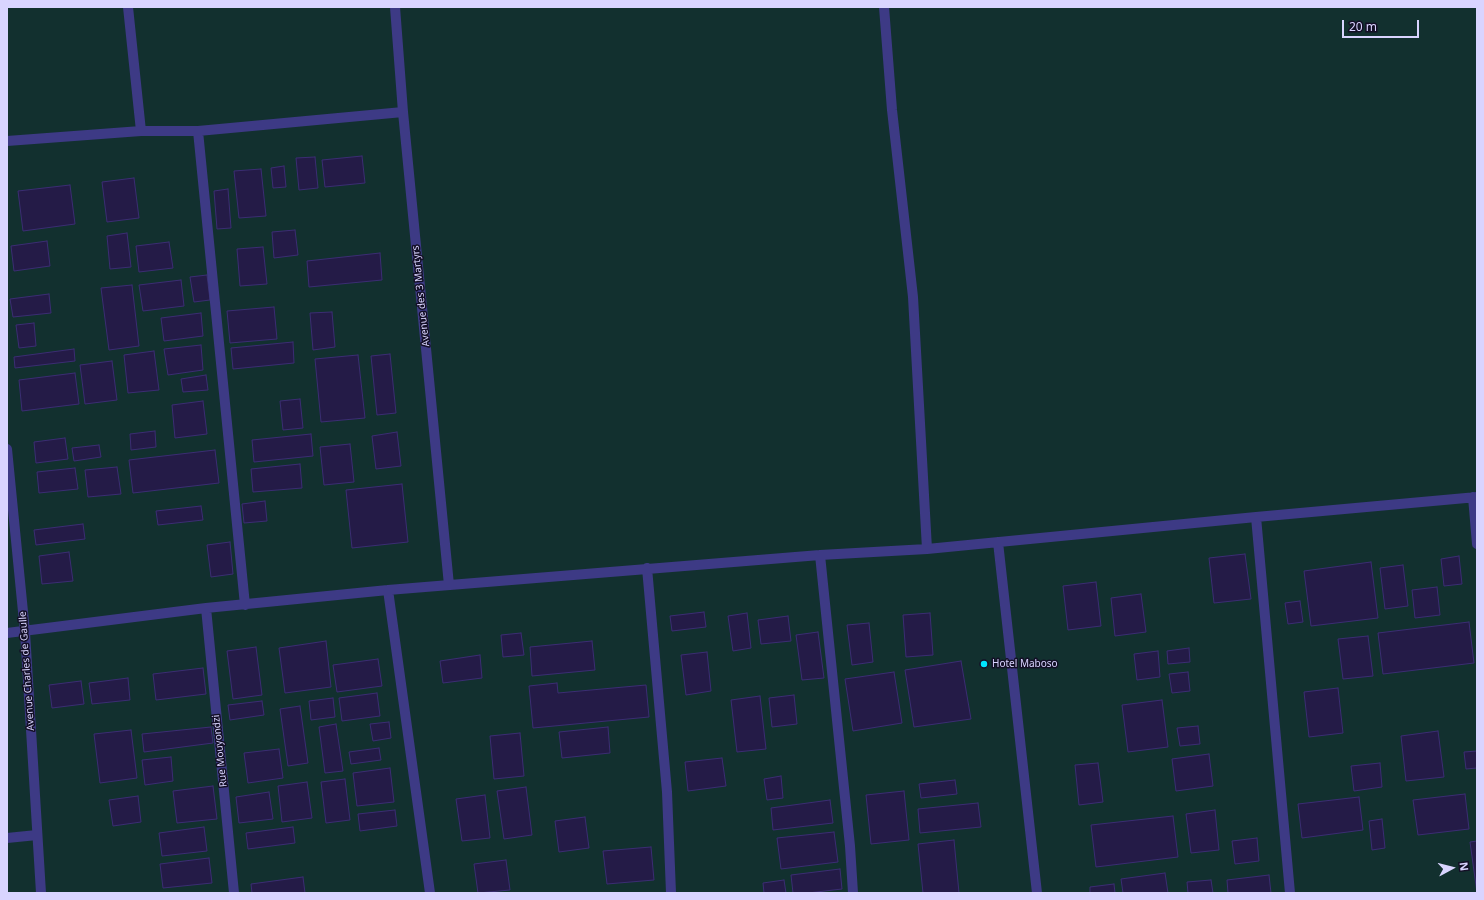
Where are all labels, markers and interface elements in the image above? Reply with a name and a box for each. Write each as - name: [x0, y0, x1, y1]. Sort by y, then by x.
- scale bar: [1344, 12, 1421, 38]
- text: 20 m: [1349, 18, 1377, 35]
- street label: Avenue des 3 Martyrs: [410, 245, 432, 347]
- street label: Avenue Charles de Gaulle: [17, 611, 37, 731]
- place label: Hotel Maboso: [992, 658, 1058, 670]
- marker: Hotel Maboso: [979, 659, 989, 669]
- street label: Rue Mouyondzi: [210, 714, 230, 788]
- north arrow: [1432, 848, 1472, 888]
- text: N: [1456, 861, 1472, 872]

